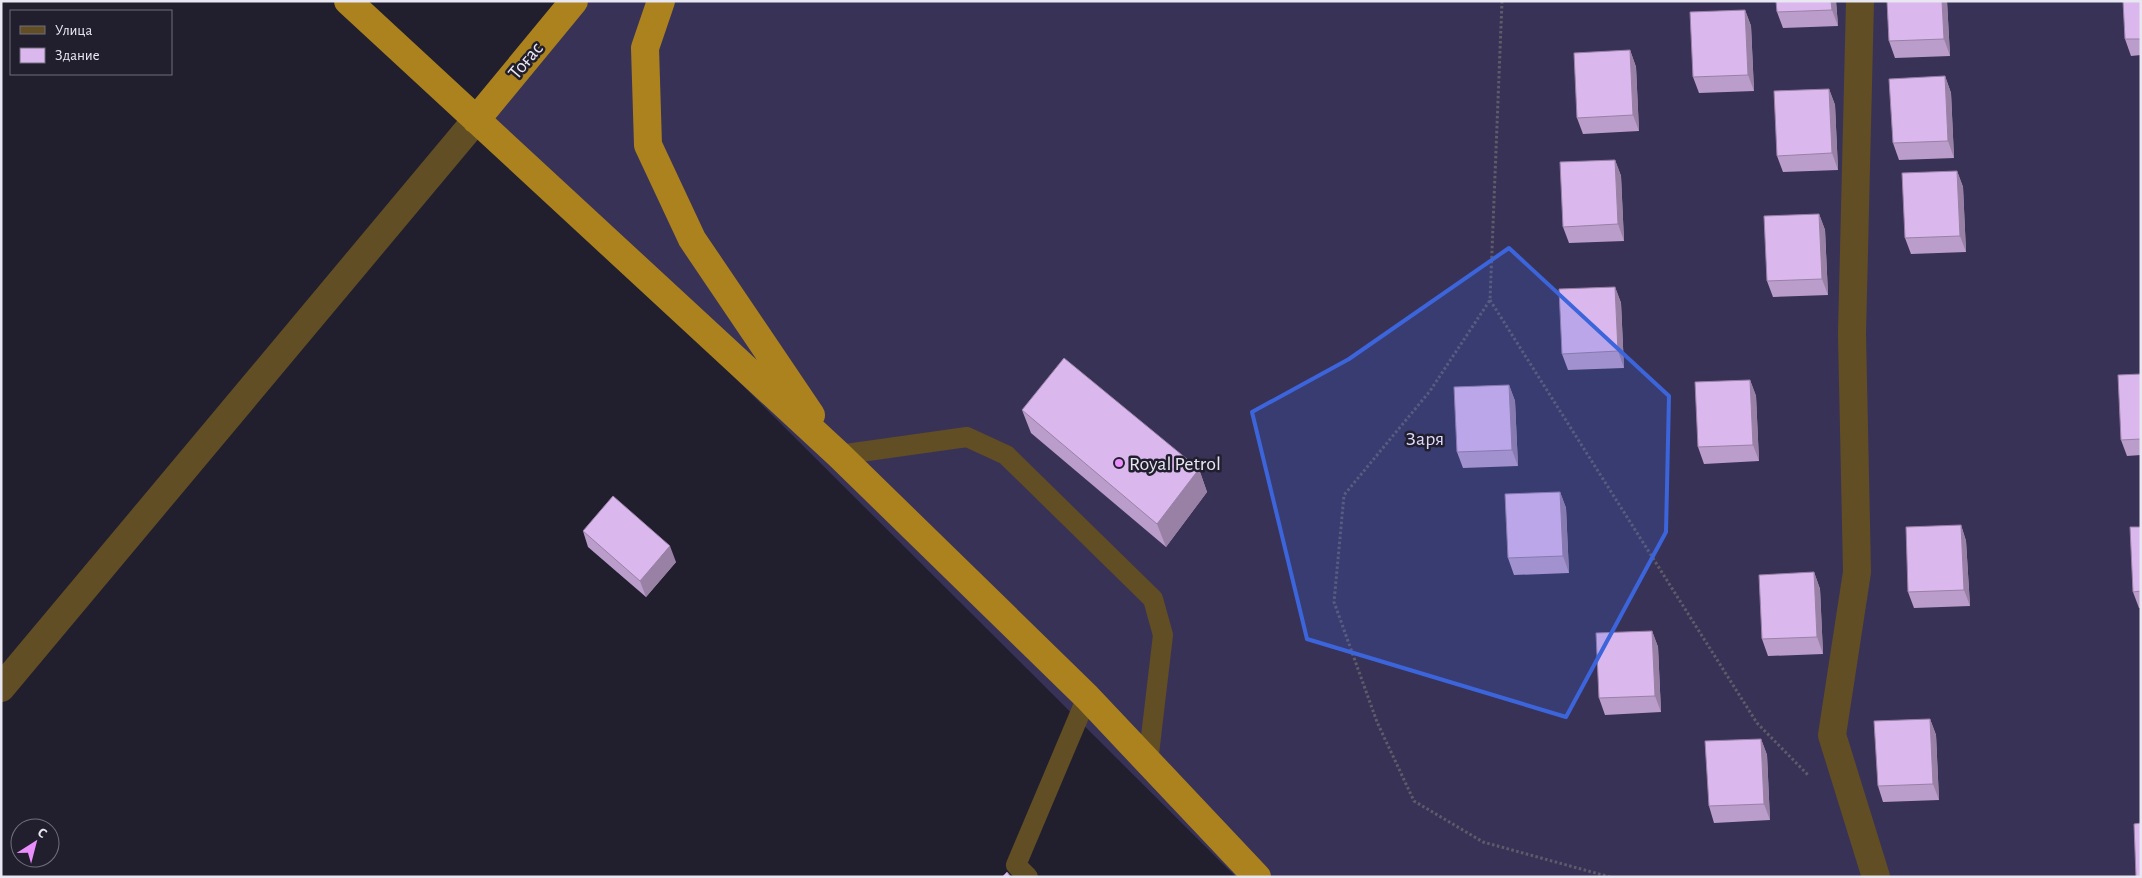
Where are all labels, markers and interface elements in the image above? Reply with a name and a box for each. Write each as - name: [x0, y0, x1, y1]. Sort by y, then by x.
- legend: [10, 10, 172, 75]
- text: Улица: [55, 23, 92, 38]
- street label: Тоғас: [505, 38, 547, 83]
- text: Здание: [55, 48, 100, 63]
- park label: Заря: [1406, 429, 1444, 449]
- place label: Royal Petrol: [1129, 454, 1221, 474]
- marker: Royal Petrol: [1113, 457, 1125, 469]
- north arrow: [10, 818, 60, 868]
- text: С: [35, 825, 50, 841]

